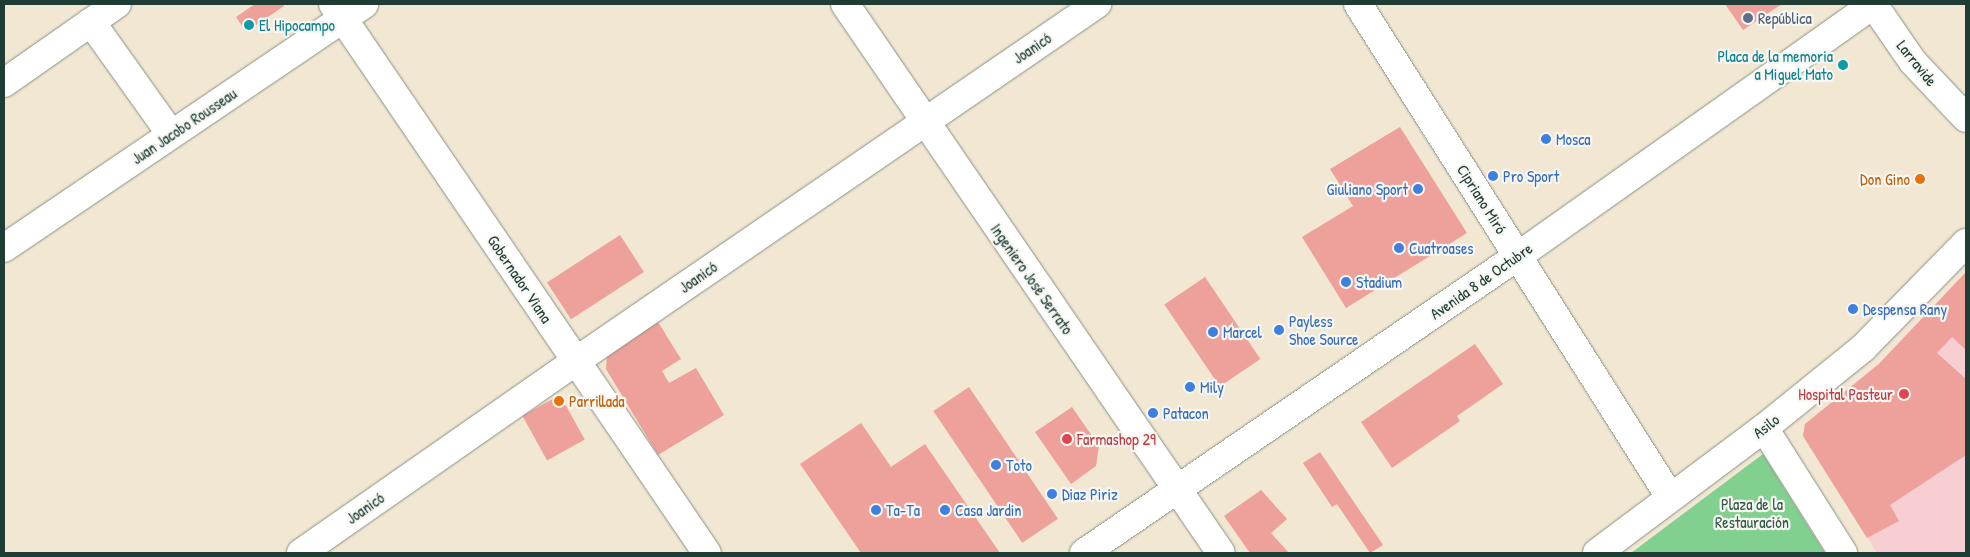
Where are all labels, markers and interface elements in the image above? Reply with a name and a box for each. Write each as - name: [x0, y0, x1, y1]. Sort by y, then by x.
- place label: República: [1758, 8, 1812, 28]
- marker: República: [1742, 12, 1754, 24]
- place label: El Hipocampo: [259, 15, 335, 35]
- marker: El Hipocampo: [243, 19, 255, 31]
- street label: Joanicó: [1009, 28, 1055, 68]
- street label: Larravide: [1893, 36, 1941, 90]
- place label: Placa de la memoria a Miguel Mato: [1718, 46, 1833, 84]
- marker: Placa de la memoria a Miguel Mato: [1837, 59, 1849, 71]
- street label: Juan Jacobo Rousseau: [128, 84, 240, 168]
- place label: Mosca: [1556, 129, 1591, 149]
- marker: Mosca: [1540, 133, 1552, 145]
- street label: Cipriano Miró: [1453, 161, 1511, 237]
- place label: Pro Sport: [1503, 166, 1559, 186]
- place label: Don Gino: [1860, 169, 1910, 189]
- marker: Pro Sport: [1487, 170, 1499, 182]
- marker: Don Gino: [1914, 173, 1926, 185]
- place label: Giuliano Sport: [1327, 179, 1408, 199]
- marker: Giuliano Sport: [1412, 183, 1424, 195]
- street label: Ingeniero José Serrato: [987, 220, 1077, 338]
- street label: Gobernador Viana: [484, 232, 556, 326]
- place label: Cuatroases: [1409, 238, 1474, 258]
- street label: Avenida 8 de Octubre: [1426, 239, 1536, 323]
- marker: Cuatroases: [1393, 242, 1405, 254]
- street label: Joanicó: [675, 257, 721, 297]
- place label: Stadium: [1356, 272, 1402, 292]
- marker: Stadium: [1340, 276, 1352, 288]
- place label: Despensa Rany: [1863, 299, 1947, 319]
- marker: Despensa Rany: [1847, 303, 1859, 315]
- place label: Payless Shoe Source: [1289, 311, 1358, 349]
- place label: Marcel: [1223, 322, 1262, 342]
- marker: Payless Shoe Source: [1273, 324, 1285, 336]
- marker: Marcel: [1207, 326, 1219, 338]
- place label: Mily: [1200, 377, 1224, 397]
- marker: Mily: [1184, 381, 1196, 393]
- place label: Hospital Pasteur: [1798, 384, 1893, 404]
- marker: Hospital Pasteur: [1897, 387, 1911, 401]
- place label: Parrillada: [569, 391, 625, 411]
- marker: Parrillada: [553, 395, 565, 407]
- place label: Patacon: [1163, 403, 1209, 423]
- marker: Patacon: [1147, 407, 1159, 419]
- street label: Asilo: [1749, 410, 1783, 442]
- place label: Farmashop 29: [1077, 429, 1156, 449]
- marker: Farmashop 29: [1061, 433, 1073, 445]
- place label: Toto: [1006, 455, 1032, 475]
- marker: Toto: [990, 459, 1002, 471]
- place label: Diaz Piriz: [1062, 484, 1118, 504]
- street label: Joanicó: [342, 488, 388, 528]
- marker: Diaz Piriz: [1046, 488, 1058, 500]
- park label: Plaza de la Restauración: [1715, 494, 1789, 532]
- place label: Ta-Ta: [886, 500, 920, 520]
- place label: Casa Jardin: [955, 500, 1022, 520]
- marker: Ta-Ta: [870, 504, 882, 516]
- marker: Casa Jardin: [939, 504, 951, 516]

